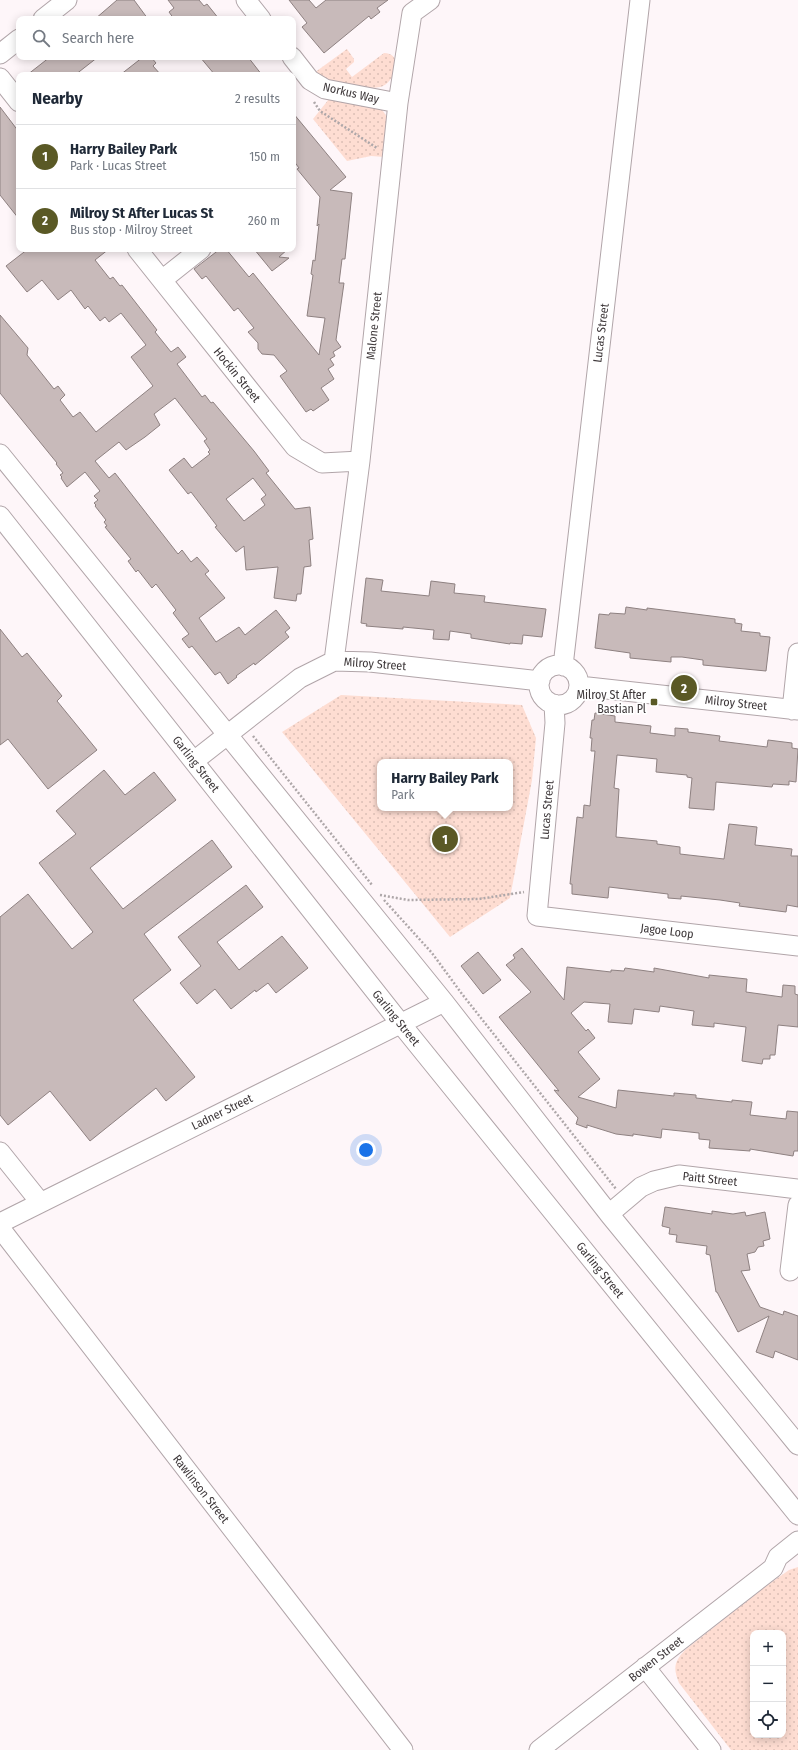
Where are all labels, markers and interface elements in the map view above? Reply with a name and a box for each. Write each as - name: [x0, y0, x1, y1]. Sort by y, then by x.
- search box: [16, 16, 296, 60]
- icon: search: [30, 27, 52, 49]
- text: Search here: [62, 29, 134, 47]
- street label: Norkus Way: [322, 80, 381, 106]
- text: Nearby: [32, 88, 83, 109]
- text: 2 results: [235, 91, 280, 106]
- text: Harry Bailey Park: [70, 140, 177, 158]
- text: 1: [42, 149, 48, 164]
- text: 150 m: [249, 149, 280, 164]
- text: Park · Lucas Street: [70, 158, 167, 173]
- text: Milroy St After Lucas St: [70, 204, 214, 222]
- text: 2: [42, 213, 48, 228]
- text: 260 m: [248, 213, 280, 228]
- text: Bus stop · Milroy Street: [70, 222, 192, 237]
- street label: Malone Street: [363, 291, 385, 361]
- street label: Lucas Street: [590, 302, 612, 363]
- street label: Hockin Street: [211, 345, 263, 405]
- street label: Milroy Street: [343, 655, 407, 673]
- pin: 2: [671, 673, 697, 703]
- place label: Milroy St After Bastian Pl: [576, 688, 647, 716]
- street label: Milroy Street: [704, 693, 768, 713]
- marker: Milroy St After Bastian Pl: [649, 697, 659, 707]
- street label: Garling Street: [170, 733, 222, 795]
- popup: [377, 759, 513, 811]
- text: Harry Bailey Park: [391, 769, 499, 787]
- street label: Lucas Street: [537, 780, 557, 840]
- text: Park: [391, 787, 414, 802]
- pin: 1: [432, 824, 458, 854]
- street label: Jagoe Loop: [640, 921, 694, 941]
- street label: Garling Street: [369, 987, 423, 1049]
- street label: Ladner Street: [189, 1091, 255, 1133]
- your location: [356, 1140, 376, 1160]
- street label: Paitt Street: [682, 1169, 738, 1189]
- street label: Garling Street: [573, 1239, 627, 1301]
- street label: Rawlinson Street: [170, 1452, 232, 1526]
- map controls: [750, 1630, 786, 1738]
- button: +: [750, 1630, 786, 1666]
- street label: Bowen Street: [626, 1633, 686, 1685]
- button: −: [750, 1666, 786, 1702]
- button: locate: [750, 1702, 786, 1738]

